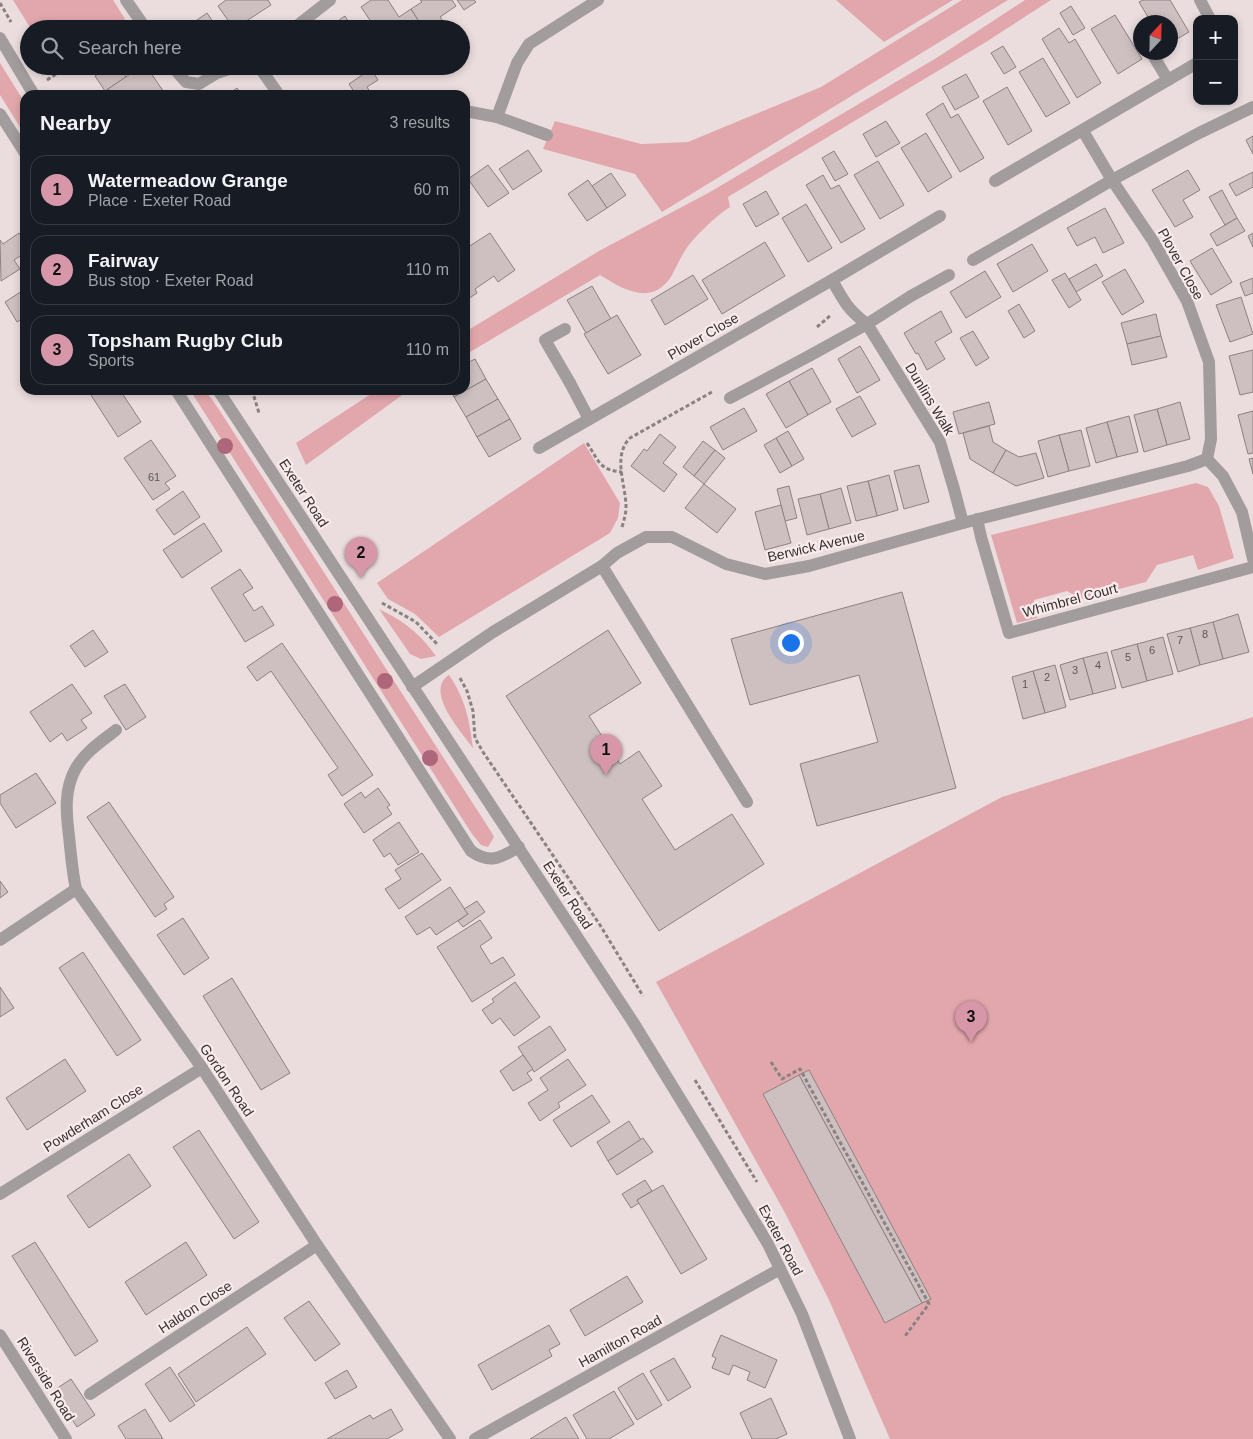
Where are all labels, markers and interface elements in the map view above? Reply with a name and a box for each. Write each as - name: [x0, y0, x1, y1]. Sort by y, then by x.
- north arrow: [1133, 15, 1178, 60]
- map controls: [1193, 15, 1238, 105]
- button: +: [1193, 15, 1238, 60]
- search box: [20, 20, 470, 75]
- icon: search: [38, 34, 66, 62]
- text: Search here: [78, 37, 182, 58]
- button: −: [1193, 60, 1238, 105]
- text: Nearby: [40, 111, 111, 134]
- text: 3 results: [390, 114, 450, 131]
- text: Watermeadow Grange: [88, 170, 288, 191]
- text: 1: [53, 181, 61, 198]
- text: 60 m: [413, 181, 449, 198]
- text: Place · Exeter Road: [88, 192, 231, 209]
- street label: Plover Close: [1155, 225, 1207, 303]
- text: Fairway: [88, 250, 159, 271]
- text: 2: [53, 261, 61, 278]
- text: 110 m: [406, 261, 449, 278]
- text: Bus stop · Exeter Road: [88, 272, 253, 289]
- street label: Plover Close: [665, 309, 742, 363]
- text: Topsham Rugby Club: [88, 330, 283, 351]
- text: 3: [53, 341, 61, 358]
- text: 110 m: [406, 341, 449, 358]
- text: Sports: [88, 352, 134, 369]
- street label: Dunlins Walk: [902, 360, 958, 439]
- street label: Exeter Road: [276, 456, 332, 530]
- house number: 61: [148, 471, 160, 483]
- street label: Berwick Avenue: [766, 527, 866, 565]
- pin: 2: [345, 537, 377, 578]
- street label: Whimbrel Court: [1021, 580, 1119, 620]
- house number: 8: [1202, 628, 1208, 640]
- your location: [778, 630, 804, 656]
- house number: 7: [1177, 634, 1183, 646]
- house number: 6: [1149, 644, 1155, 656]
- house number: 5: [1125, 651, 1131, 663]
- house number: 4: [1095, 659, 1101, 671]
- house number: 3: [1072, 664, 1078, 676]
- house number: 2: [1044, 671, 1050, 683]
- house number: 1: [1022, 678, 1028, 690]
- pin: 1: [590, 734, 622, 775]
- street label: Exeter Road: [540, 858, 596, 932]
- pin: 3: [955, 1001, 987, 1042]
- street label: Gordon Road: [197, 1041, 257, 1119]
- street label: Powderham Close: [40, 1081, 146, 1155]
- street label: Exeter Road: [756, 1202, 806, 1278]
- street label: Haldon Close: [155, 1277, 235, 1337]
- street label: Hamilton Road: [576, 1312, 664, 1370]
- street label: Riverside Road: [14, 1334, 78, 1424]

